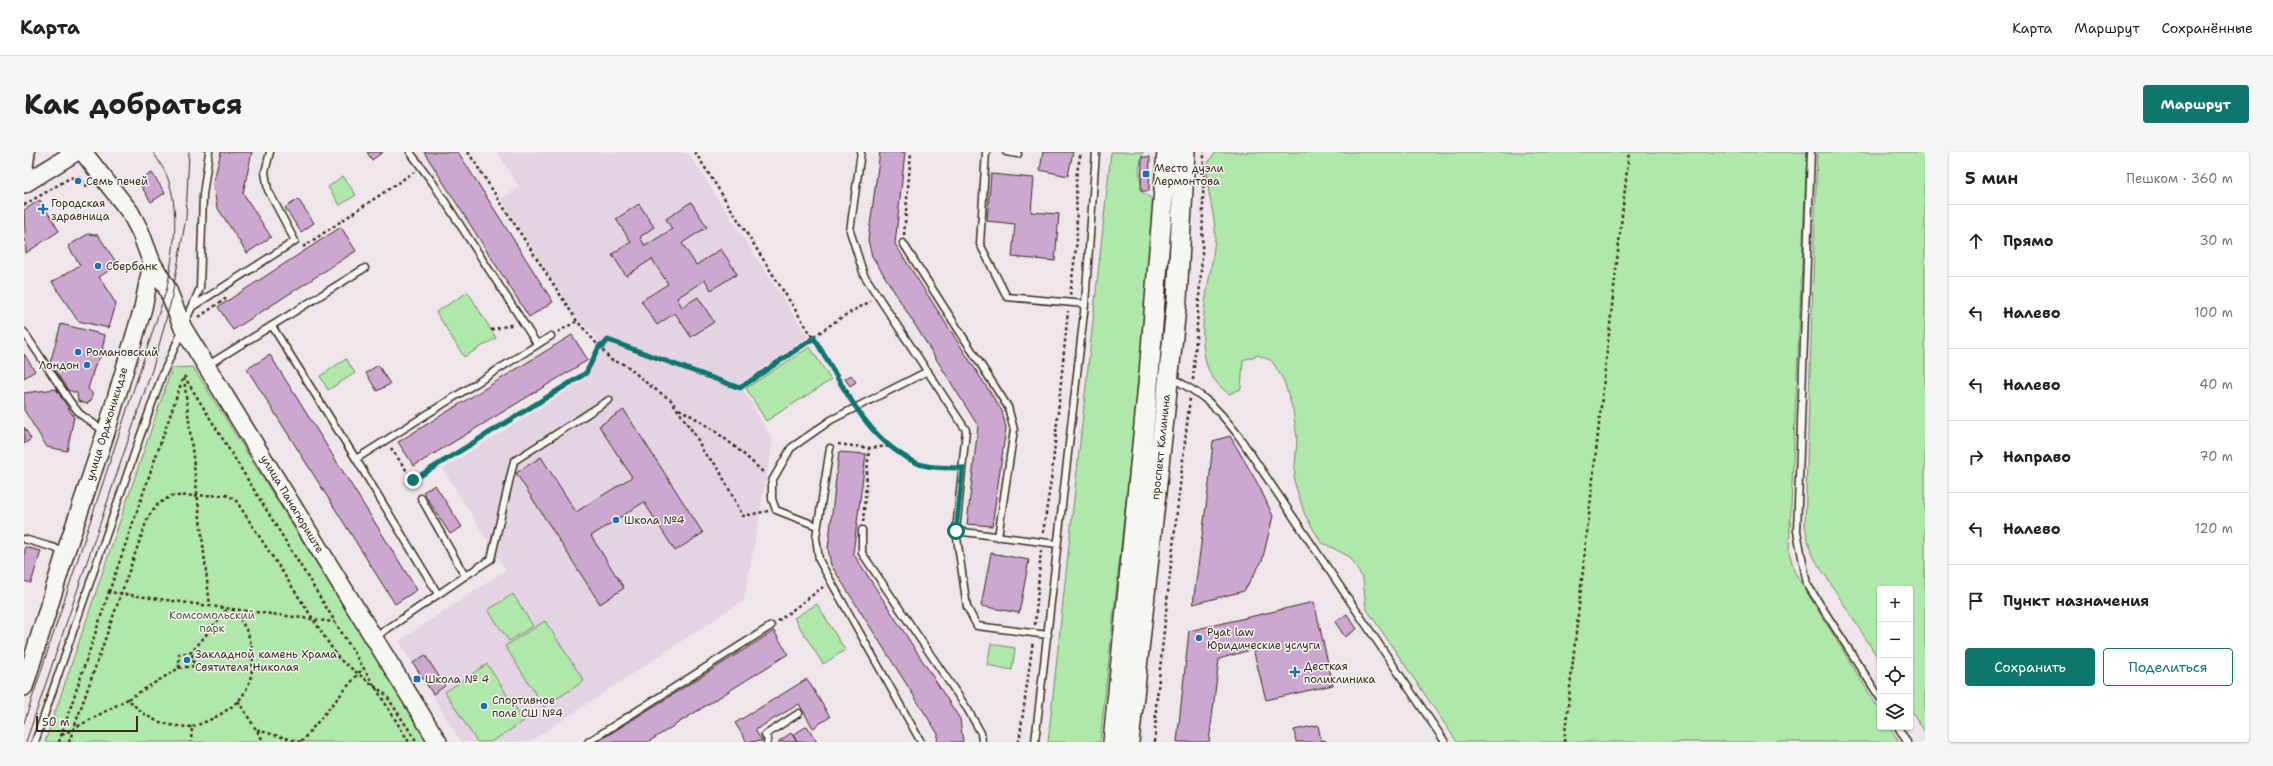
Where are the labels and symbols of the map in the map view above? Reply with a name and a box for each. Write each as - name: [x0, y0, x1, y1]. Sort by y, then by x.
- place label: Место дуэли Лермонтова: [1154, 161, 1224, 189]
- marker: Место дуэли Лермонтова: [1141, 169, 1151, 179]
- place label: Семь печей: [86, 174, 148, 189]
- marker: Семь печей: [73, 176, 83, 186]
- place label: Городская здравница: [51, 196, 110, 224]
- marker: Городская здравница: [38, 204, 48, 214]
- place label: Сбербанк: [106, 259, 157, 274]
- marker: Сбербанк: [93, 261, 103, 271]
- place label: Романовский: [86, 345, 158, 360]
- marker: Романовский: [73, 347, 83, 357]
- place label: Лондон: [39, 358, 79, 373]
- marker: Лондон: [82, 360, 92, 370]
- street label: улица Орджоникидзе: [83, 365, 131, 483]
- street label: проспект Калинина: [1148, 393, 1174, 501]
- street label: улица Панагюриште: [257, 452, 327, 556]
- route end: [404, 471, 422, 489]
- place label: Школа №4: [624, 513, 685, 528]
- marker: Школа №4: [611, 515, 621, 525]
- route start: [947, 522, 965, 540]
- park label: Комсомольский парк: [169, 608, 255, 636]
- place label: Pyat law Юридические услуги: [1207, 625, 1320, 653]
- marker: Pyat law Юридические услуги: [1194, 633, 1204, 643]
- place label: Закладной камень Храма Святителя Николая: [195, 647, 337, 675]
- marker: Закладной камень Храма Святителя Николая: [182, 655, 192, 665]
- place label: Десткая поликлиника: [1304, 659, 1376, 687]
- marker: Десткая поликлиника: [1289, 666, 1301, 678]
- place label: Школа № 4: [425, 672, 489, 687]
- marker: Школа № 4: [412, 674, 422, 684]
- place label: Спортивное поле СШ №4: [492, 693, 563, 721]
- marker: Спортивное поле СШ №4: [479, 701, 489, 711]
- scale bar: [36, 714, 138, 733]

